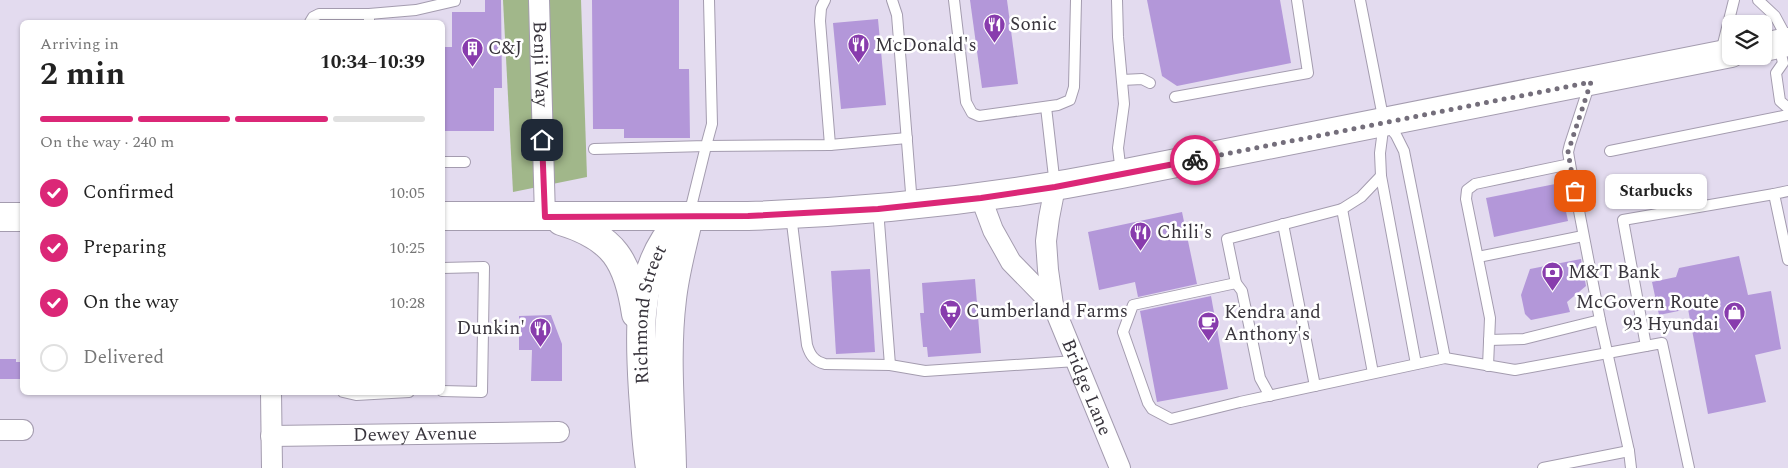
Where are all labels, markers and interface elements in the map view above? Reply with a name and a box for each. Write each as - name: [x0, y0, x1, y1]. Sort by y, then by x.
- place label: Sonic: [1010, 10, 1057, 39]
- restaurant icon: Sonic: [982, 12, 1006, 43]
- map controls: [1722, 15, 1772, 65]
- button: layers: [1722, 15, 1772, 65]
- street label: Benji Way: [525, 21, 556, 108]
- place label: McDonald's: [875, 31, 977, 60]
- text: Arriving in: [40, 32, 119, 56]
- restaurant icon: McDonald's: [847, 33, 871, 64]
- place label: C&J: [488, 34, 522, 63]
- building icon: C&J: [460, 36, 484, 67]
- text: 10:34–10:39: [320, 48, 425, 77]
- text: 2 min: [40, 50, 125, 99]
- pin: [521, 119, 563, 161]
- icon: home: [528, 126, 556, 154]
- text: On the way · 240 m: [40, 130, 174, 154]
- courier: [1170, 135, 1220, 185]
- icon: bike: [1181, 146, 1209, 174]
- pin: [1554, 170, 1596, 212]
- callout: Starbucks: [1605, 174, 1708, 208]
- icon: bag: [1561, 177, 1589, 205]
- text: Confirmed: [83, 178, 174, 207]
- icon: check: [40, 179, 68, 207]
- text: Starbucks: [1619, 179, 1693, 203]
- text: 10:05: [389, 181, 425, 205]
- place label: Chili's: [1157, 218, 1212, 247]
- restaurant icon: Chili's: [1129, 220, 1153, 251]
- text: Preparing: [83, 233, 167, 262]
- icon: check: [40, 234, 68, 262]
- text: 10:25: [389, 236, 425, 260]
- street label: Richmond Street: [626, 239, 674, 385]
- place label: M&T Bank: [1568, 258, 1661, 287]
- bank icon: M&T Bank: [1540, 260, 1564, 291]
- text: On the way: [83, 288, 179, 317]
- place label: McGovern Route 93 Hyundai: [1576, 288, 1719, 339]
- icon: check: [40, 289, 68, 317]
- text: 10:28: [389, 291, 425, 315]
- place label: Cumberland Farms: [966, 297, 1128, 326]
- place label: Kendra and Anthony's: [1224, 298, 1321, 349]
- supermarket icon: Cumberland Farms: [938, 299, 962, 330]
- shop icon: McGovern Route 93 Hyundai: [1723, 301, 1747, 332]
- cafe icon: Kendra and Anthony's: [1196, 311, 1220, 342]
- place label: Dunkin': [457, 314, 525, 343]
- restaurant icon: Dunkin': [529, 316, 553, 347]
- street label: Bridge Lane: [1054, 334, 1120, 440]
- text: Delivered: [83, 343, 164, 372]
- street label: Dewey Avenue: [353, 419, 477, 449]

